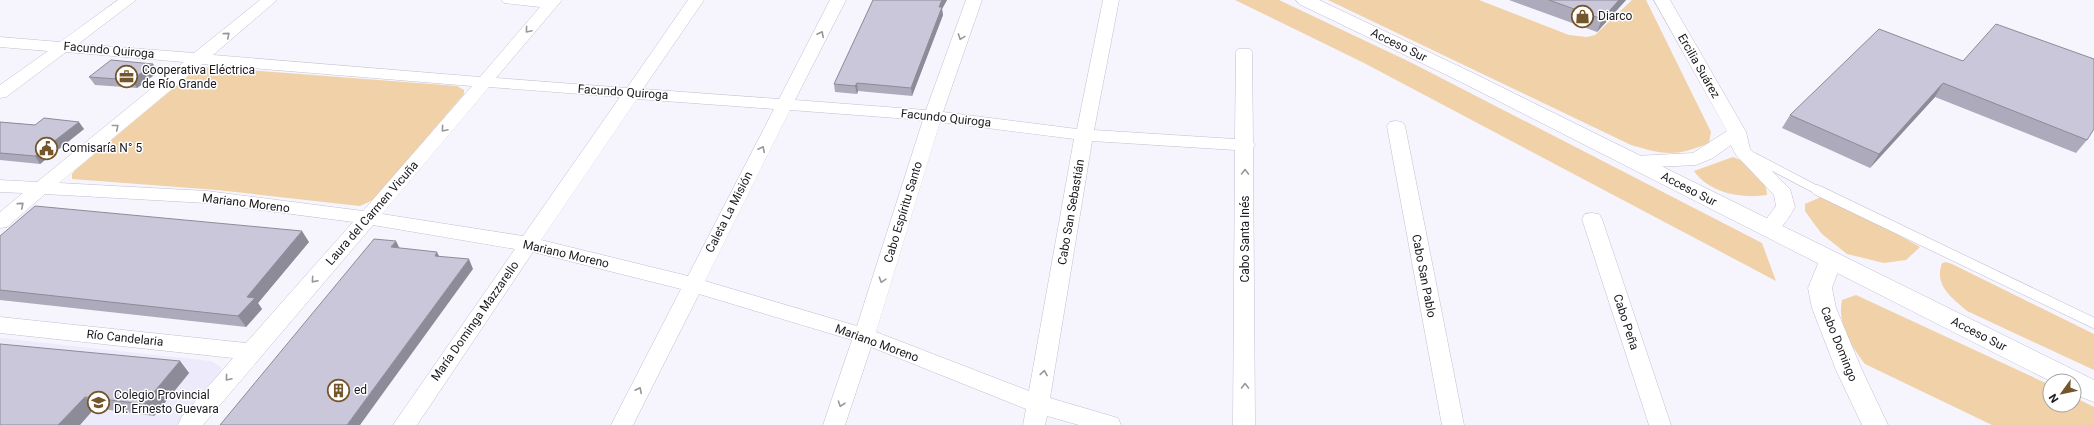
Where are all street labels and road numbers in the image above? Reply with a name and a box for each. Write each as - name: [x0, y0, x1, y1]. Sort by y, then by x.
- street label: Acceso Sur: [1369, 25, 1429, 65]
- street label: Ercilia Suárez: [1675, 31, 1723, 101]
- street label: Facundo Quiroga: [63, 39, 155, 61]
- street label: Facundo Quiroga: [577, 82, 669, 102]
- street label: Facundo Quiroga: [900, 106, 992, 130]
- street label: Laura del Carmen Vicuña: [323, 158, 421, 268]
- street label: Cabo San Sebastián: [1055, 158, 1087, 266]
- street label: Cabo Espíritu Santo: [881, 160, 925, 264]
- street label: Caleta La Misión: [703, 169, 755, 255]
- street label: Acceso Sur: [1659, 169, 1719, 209]
- street label: Mariano Moreno: [201, 191, 291, 215]
- street label: Cabo Santa Inés: [1238, 195, 1252, 283]
- street label: Cabo San Pablo: [1409, 233, 1439, 319]
- street label: Mariano Moreno: [522, 237, 611, 271]
- street label: María Dominga Mazzarello: [428, 258, 522, 384]
- street label: Cabo Peña: [1610, 292, 1642, 352]
- street label: Cabo Domingo: [1818, 305, 1860, 384]
- street label: Acceso Sur: [1949, 314, 2009, 354]
- street label: Mariano Moreno: [833, 321, 921, 365]
- street label: Río Candelaria: [86, 327, 164, 349]

